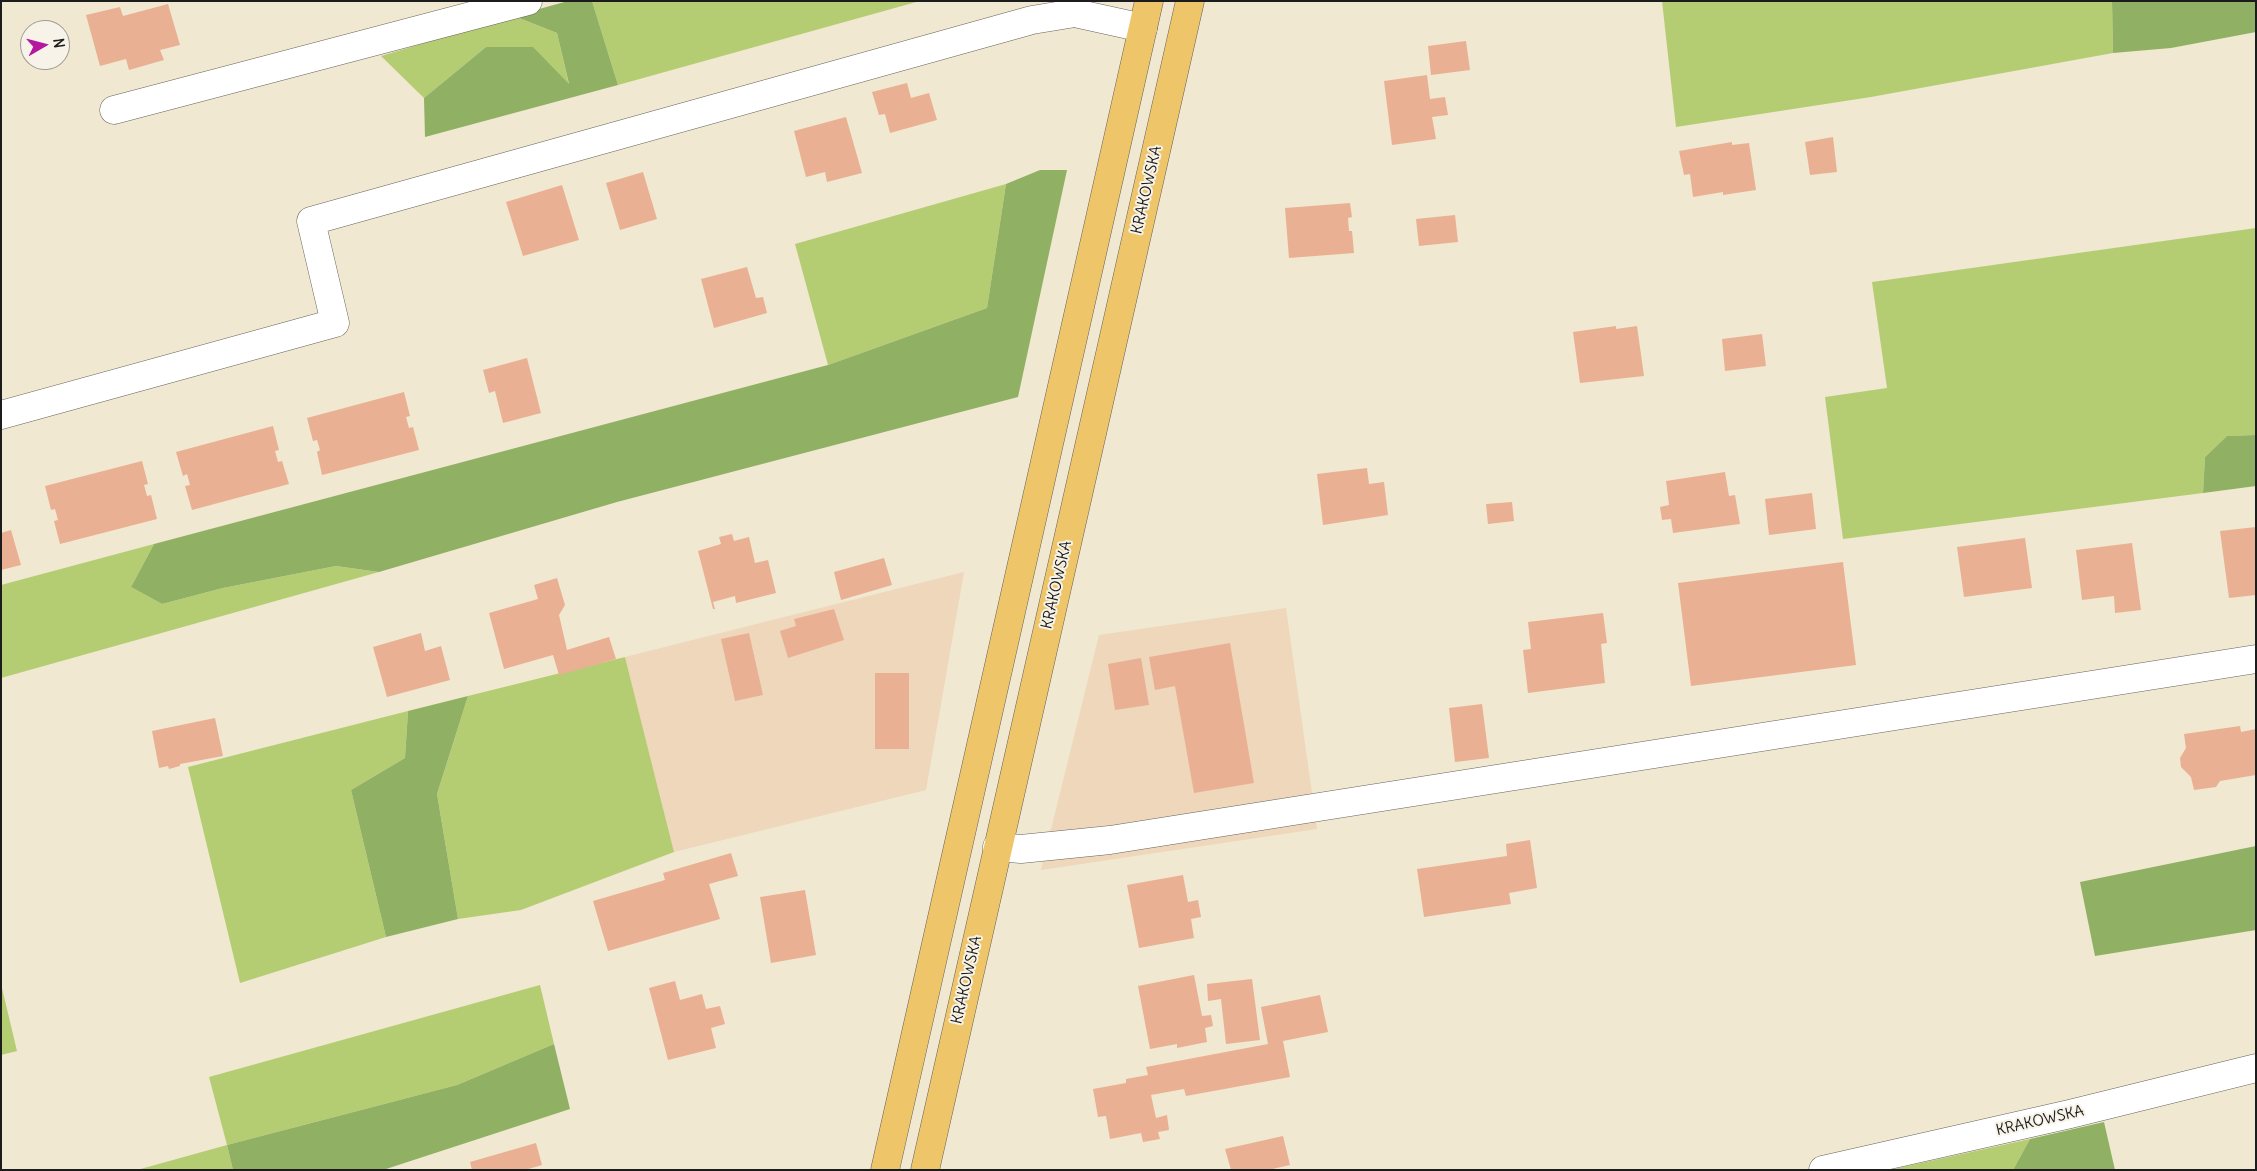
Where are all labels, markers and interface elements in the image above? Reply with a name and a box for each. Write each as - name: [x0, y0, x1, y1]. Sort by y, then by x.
- north arrow: [20, 20, 70, 70]
- text: N: [49, 37, 68, 49]
- street label: KRAKOWSKA: [1128, 144, 1166, 236]
- street label: KRAKOWSKA: [1038, 539, 1076, 631]
- street label: KRAKOWSKA: [948, 934, 986, 1026]
- street label: KRAKOWSKA: [1994, 1102, 2086, 1140]

